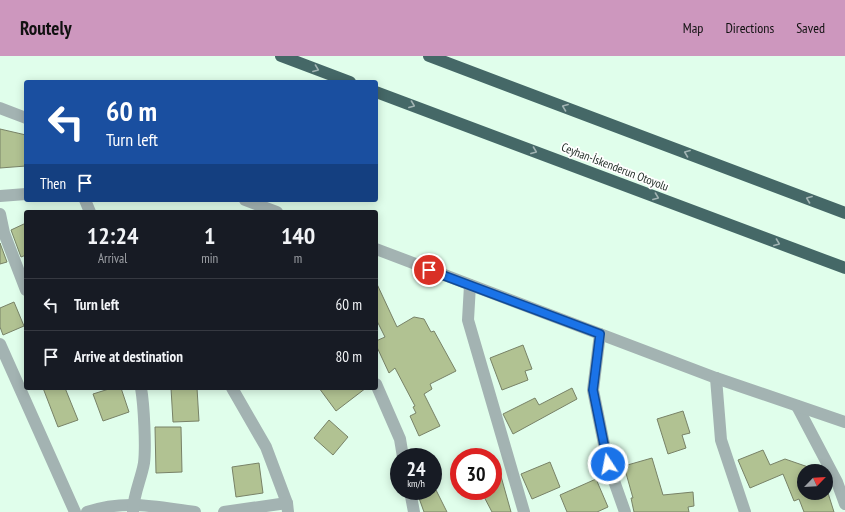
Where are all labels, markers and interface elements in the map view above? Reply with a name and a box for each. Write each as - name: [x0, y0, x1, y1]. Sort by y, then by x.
- text: Routely: [20, 16, 72, 40]
- text: Map: [683, 19, 703, 37]
- text: Directions: [725, 19, 774, 37]
- text: Saved: [796, 19, 825, 37]
- one-way arrow: [312, 64, 319, 73]
- text: 60 m: [106, 92, 157, 129]
- icon: left: [40, 96, 92, 148]
- one-way arrow: [409, 101, 416, 109]
- one-way arrow: [562, 104, 569, 112]
- text: Turn left: [106, 128, 158, 151]
- street label: Ceyhan-İskenderun Otoyolu: [559, 139, 671, 194]
- one-way arrow: [531, 147, 538, 155]
- one-way arrow: [683, 150, 690, 158]
- icon: arrive: [74, 172, 96, 194]
- text: Then: [40, 174, 66, 193]
- one-way arrow: [652, 192, 659, 201]
- one-way arrow: [805, 196, 812, 204]
- text: 12:24: [87, 220, 139, 251]
- text: 1: [204, 220, 215, 251]
- text: 140: [281, 220, 315, 251]
- one-way arrow: [774, 238, 781, 246]
- text: Arrival: [98, 250, 127, 267]
- text: min: [201, 250, 218, 267]
- text: m: [294, 250, 302, 267]
- pin: [412, 253, 446, 287]
- icon: arrive: [418, 259, 440, 281]
- icon: left: [40, 294, 62, 316]
- text: Turn left: [74, 295, 119, 314]
- text: 60 m: [336, 295, 362, 314]
- icon: arrive: [40, 346, 62, 368]
- text: Arrive at destination: [74, 347, 183, 366]
- text: 80 m: [336, 347, 362, 366]
- position arrow: [587, 443, 629, 485]
- speed limit sign: 30: [450, 448, 502, 500]
- text: 24: [406, 456, 426, 482]
- north arrow: [797, 464, 833, 500]
- map controls: [797, 464, 833, 500]
- text: km/h: [407, 477, 425, 490]

